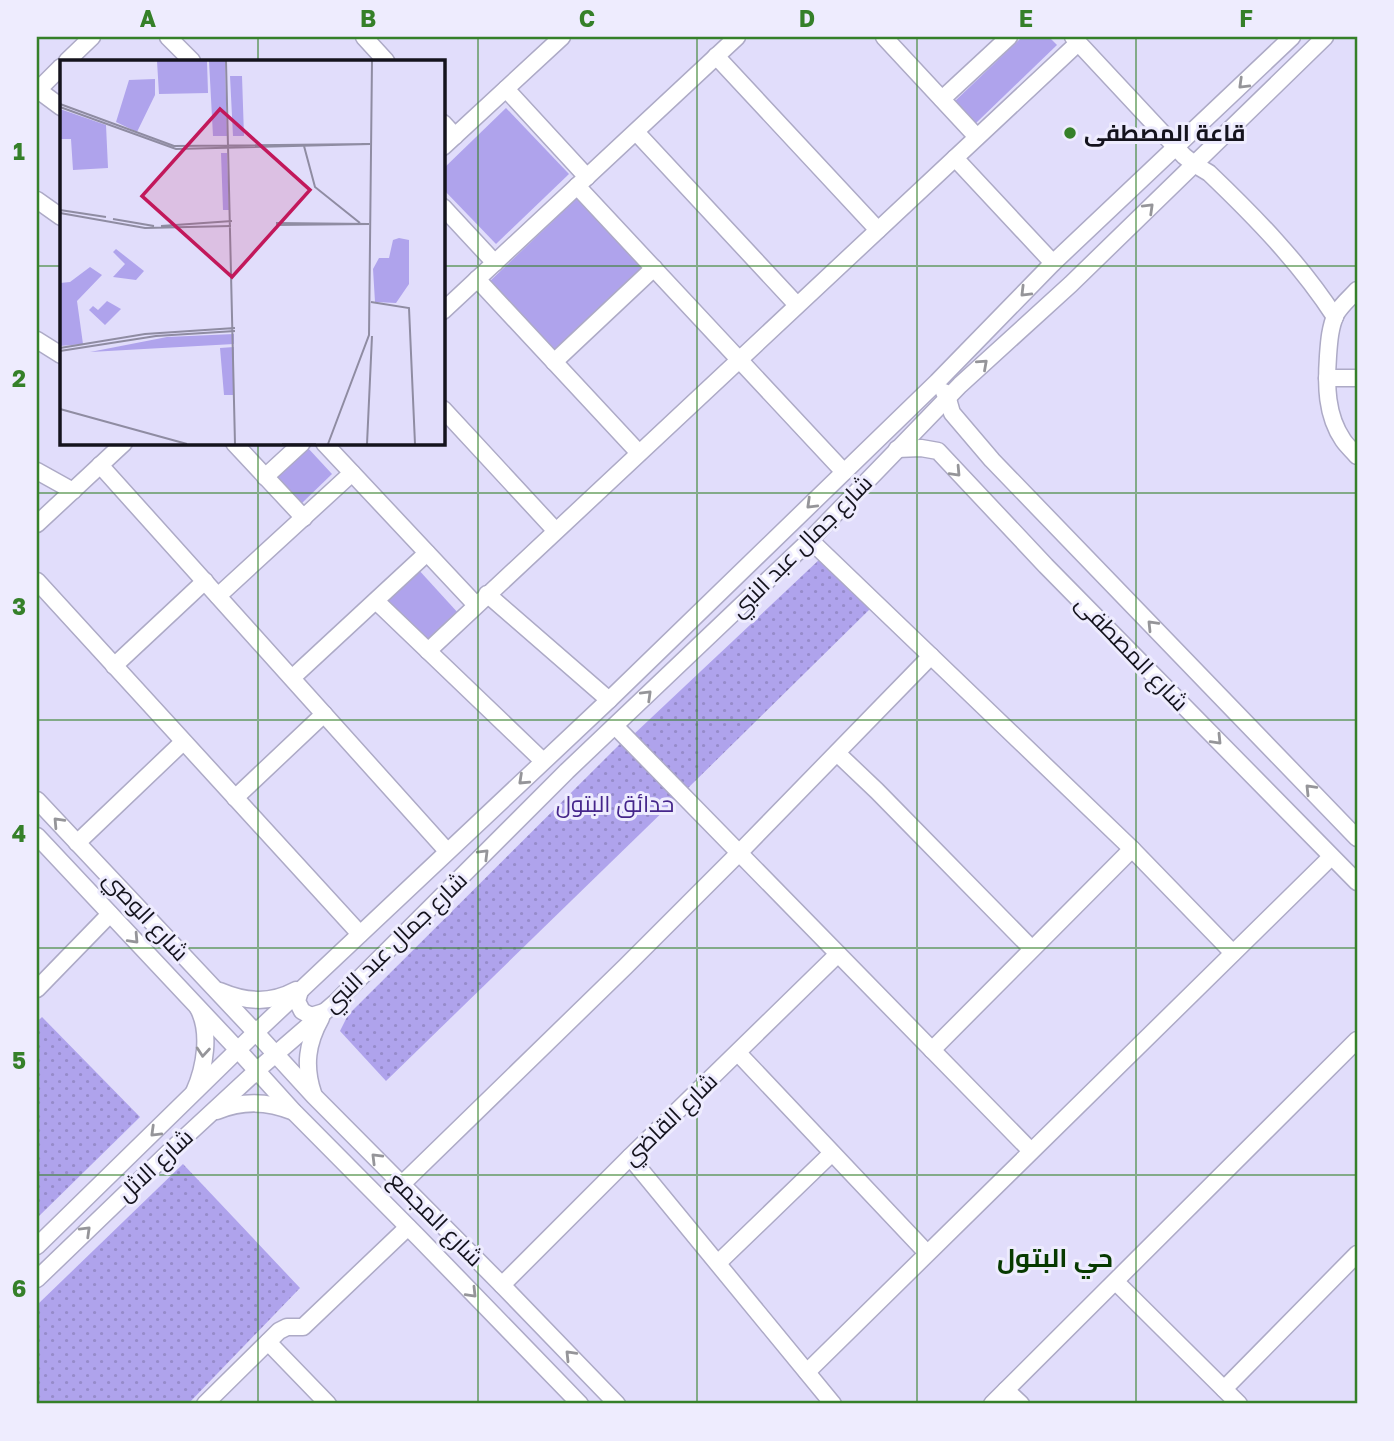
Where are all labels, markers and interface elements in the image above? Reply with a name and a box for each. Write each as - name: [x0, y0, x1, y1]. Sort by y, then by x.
- text: A: [140, 4, 157, 32]
- text: B: [360, 4, 376, 32]
- text: C: [579, 4, 595, 32]
- text: D: [799, 4, 815, 32]
- text: E: [1019, 4, 1033, 32]
- text: F: [1239, 4, 1253, 32]
- inset map: [60, 60, 444, 444]
- one-way arrow: [1238, 76, 1251, 88]
- place label: قاعة المصطفى: [1084, 118, 1246, 147]
- marker: قاعة المصطفى: [1062, 125, 1078, 141]
- text: 1: [13, 137, 25, 165]
- one-way arrow: [1141, 204, 1154, 217]
- one-way arrow: [1021, 284, 1033, 296]
- one-way arrow: [975, 360, 988, 372]
- text: 2: [12, 364, 26, 392]
- one-way arrow: [948, 464, 961, 477]
- street label: شارع جمال عبد النبي: [723, 468, 881, 626]
- one-way arrow: [806, 495, 819, 508]
- street label: شارع المصطفى: [1068, 589, 1195, 718]
- text: 3: [12, 592, 26, 620]
- one-way arrow: [1148, 621, 1161, 634]
- one-way arrow: [639, 691, 652, 704]
- one-way arrow: [1209, 732, 1222, 745]
- one-way arrow: [518, 771, 531, 784]
- one-way arrow: [1305, 784, 1318, 797]
- park label: حدائق البتول: [556, 789, 674, 818]
- one-way arrow: [54, 817, 66, 830]
- text: 4: [12, 819, 26, 847]
- one-way arrow: [476, 850, 489, 863]
- street label: شارع الوصي: [95, 865, 195, 969]
- street label: شارع جمال عبد النبي: [316, 865, 476, 1021]
- one-way arrow: [125, 931, 138, 944]
- text: 5: [12, 1046, 26, 1074]
- one-way arrow: [196, 1047, 211, 1058]
- street label: شارع القاضي: [616, 1066, 725, 1173]
- street label: شارع الاثل: [111, 1122, 200, 1209]
- one-way arrow: [150, 1123, 163, 1136]
- one-way arrow: [371, 1154, 384, 1167]
- street label: شارع المجمع: [381, 1165, 490, 1274]
- one-way arrow: [78, 1227, 91, 1240]
- district label: حي البتول: [997, 1242, 1113, 1279]
- text: 6: [12, 1274, 26, 1302]
- one-way arrow: [464, 1285, 477, 1298]
- one-way arrow: [565, 1350, 578, 1363]

